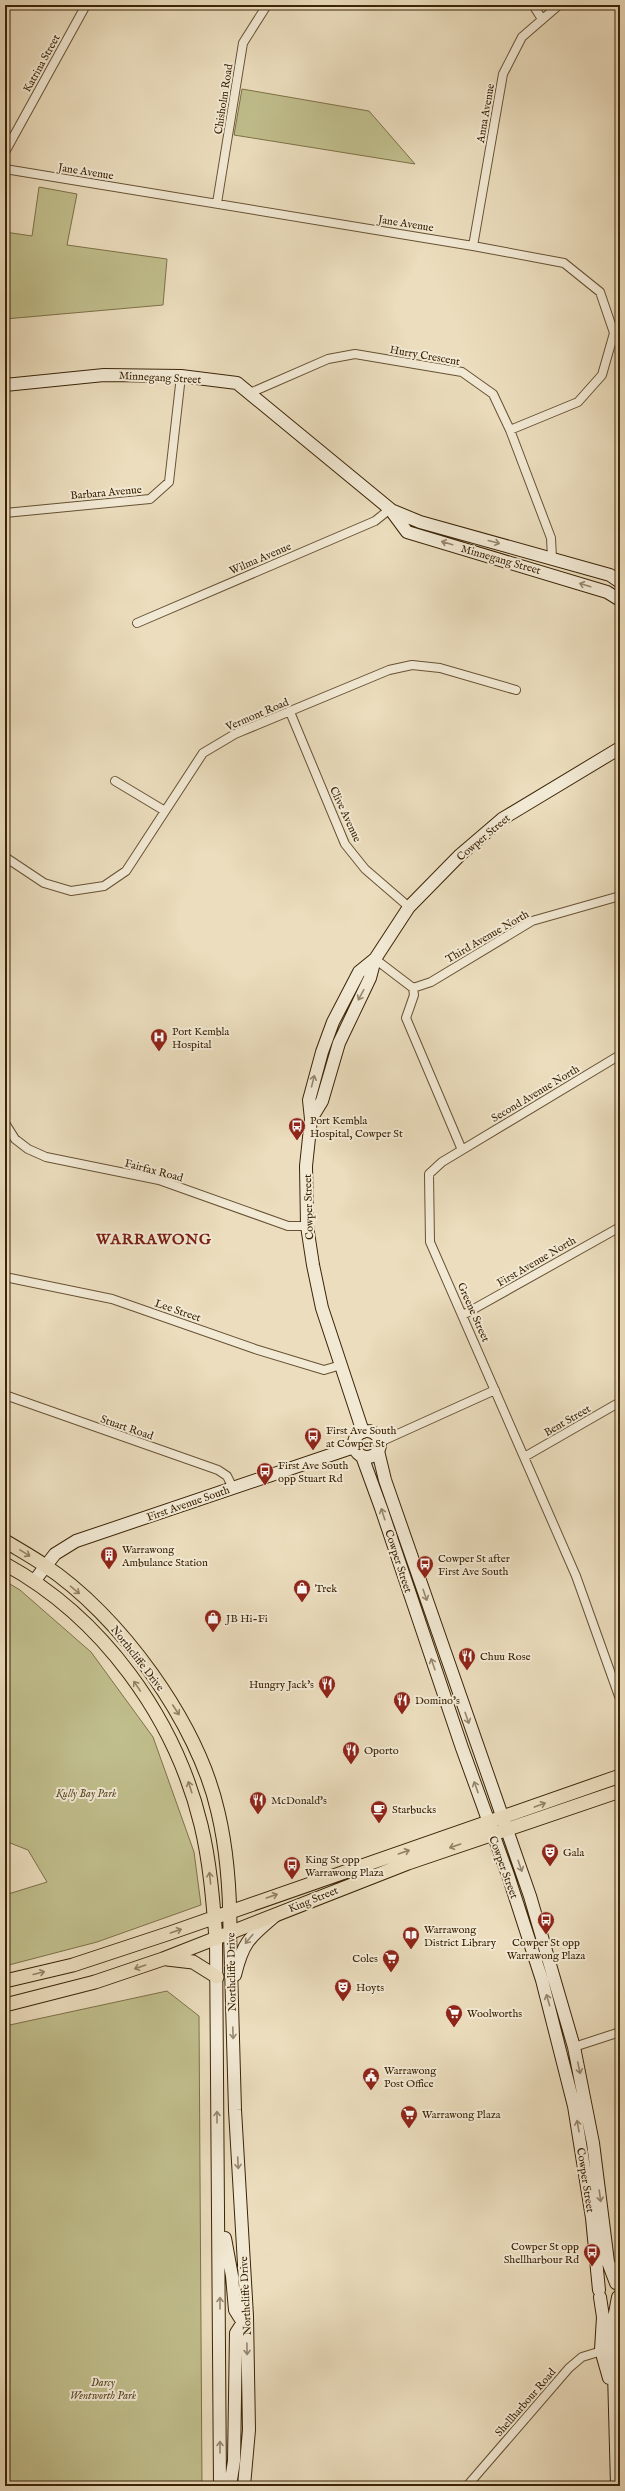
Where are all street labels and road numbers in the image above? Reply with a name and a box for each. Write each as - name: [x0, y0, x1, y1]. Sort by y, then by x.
- street label: Katrina Street: [20, 32, 64, 95]
- street label: Chisholm Road: [212, 63, 236, 135]
- street label: Anna Avenue: [474, 82, 498, 145]
- street label: Jane Avenue: [55, 160, 115, 183]
- street label: Jane Avenue: [375, 212, 435, 235]
- street label: Hurry Crescent: [389, 343, 461, 369]
- street label: Minnegang Street: [118, 369, 202, 387]
- street label: Barbara Avenue: [70, 483, 142, 503]
- street label: Wilma Avenue: [227, 540, 293, 578]
- street label: Minnegang Street: [459, 542, 542, 578]
- street label: Vermont Road: [223, 695, 291, 735]
- street label: Clive Avenue: [326, 784, 364, 844]
- street label: Cowper Street: [454, 811, 513, 864]
- street label: Third Avenue North: [443, 907, 532, 966]
- street label: Second Avenue North: [489, 1062, 582, 1126]
- street label: Fairfax Road: [123, 1156, 185, 1186]
- street label: Cowper Street: [301, 1174, 317, 1240]
- street label: First Avenue North: [495, 1234, 579, 1290]
- street label: Greene Street: [454, 1281, 492, 1344]
- street label: Lee Street: [153, 1297, 203, 1325]
- street label: Bent Street: [542, 1402, 594, 1440]
- street label: Stuart Road: [98, 1412, 155, 1444]
- street label: First Avenue South: [145, 1483, 232, 1525]
- street label: Cowper Street: [381, 1528, 415, 1595]
- street label: Northcliffe Drive: [107, 1623, 167, 1694]
- street label: Cowper Street: [485, 1834, 521, 1901]
- street label: King Street: [286, 1884, 341, 1916]
- street label: Northcliffe Drive: [224, 1932, 240, 2012]
- street label: Cowper Street: [573, 2147, 597, 2214]
- street label: Northcliffe Drive: [237, 2256, 255, 2336]
- street label: Shellharbour Road: [492, 2366, 559, 2440]

